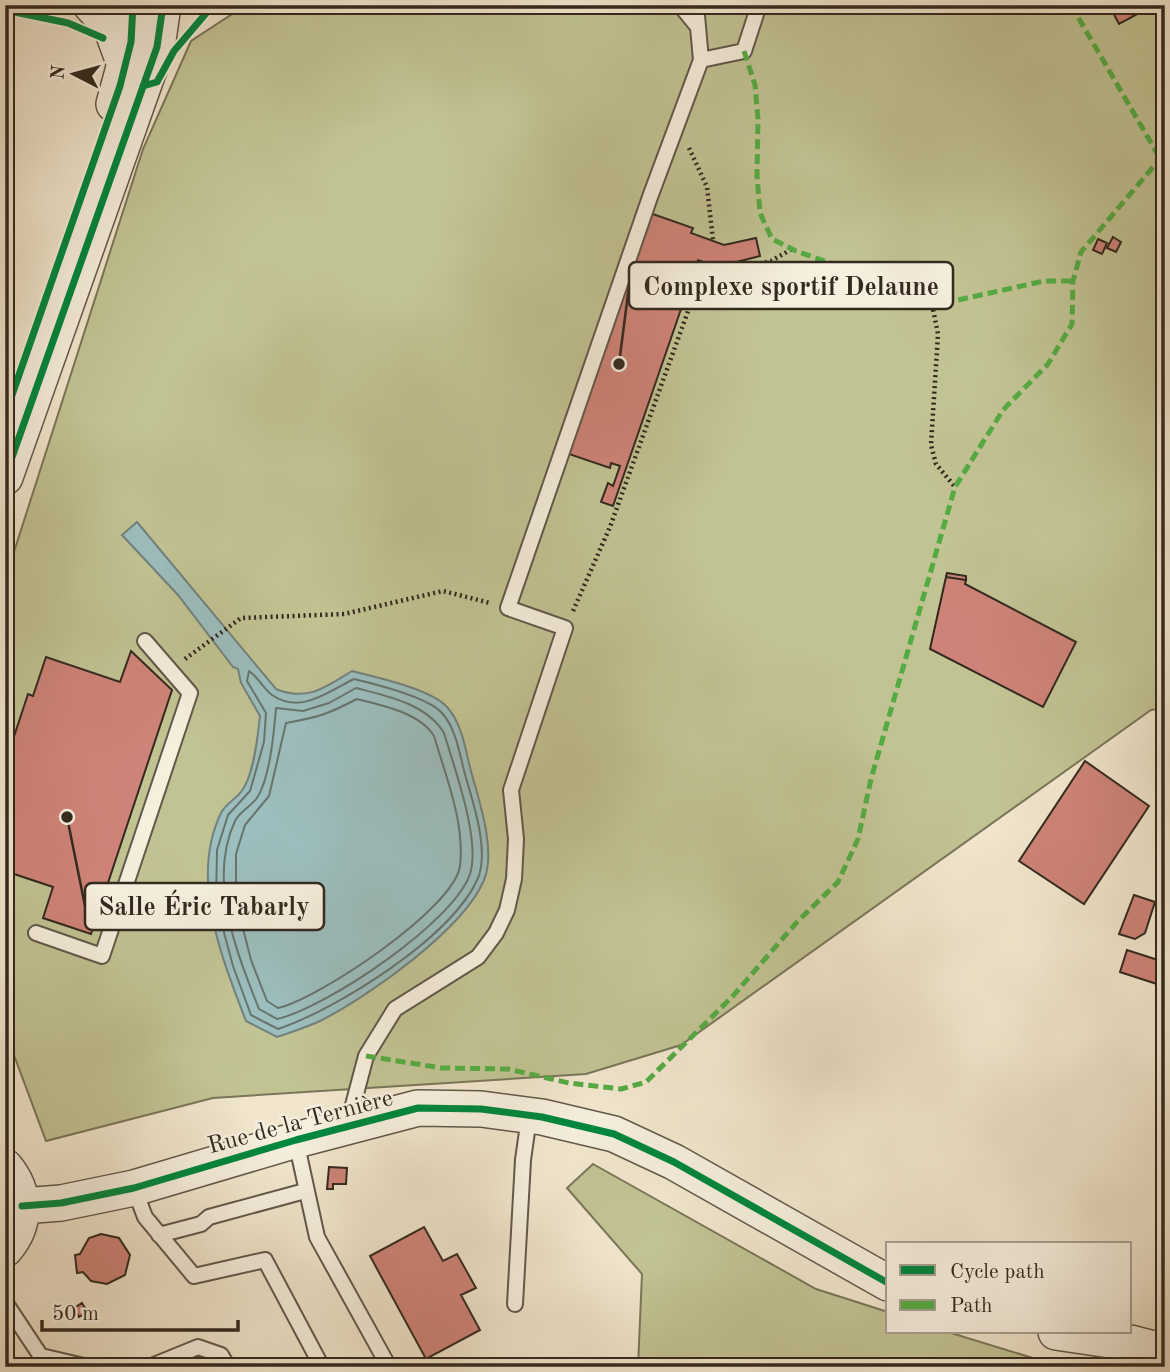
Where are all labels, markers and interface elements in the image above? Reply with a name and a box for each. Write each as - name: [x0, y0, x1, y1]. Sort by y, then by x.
- north arrow: [38, 38, 108, 108]
- text: N: [49, 64, 70, 81]
- callout: Complexe sportif Delaune: [629, 262, 953, 309]
- text: Complexe sportif Delaune: [643, 275, 939, 301]
- callout: Salle Éric Tabarly: [85, 883, 324, 930]
- text: Salle Éric Tabarly: [98, 889, 310, 921]
- street label: Rue de la Ternière: [205, 1087, 396, 1159]
- legend: [886, 1242, 1132, 1334]
- text: Cycle path: [950, 1262, 1045, 1283]
- scale bar: [42, 1288, 238, 1332]
- text: Path: [950, 1296, 993, 1317]
- text: 50 m: [52, 1304, 99, 1325]

